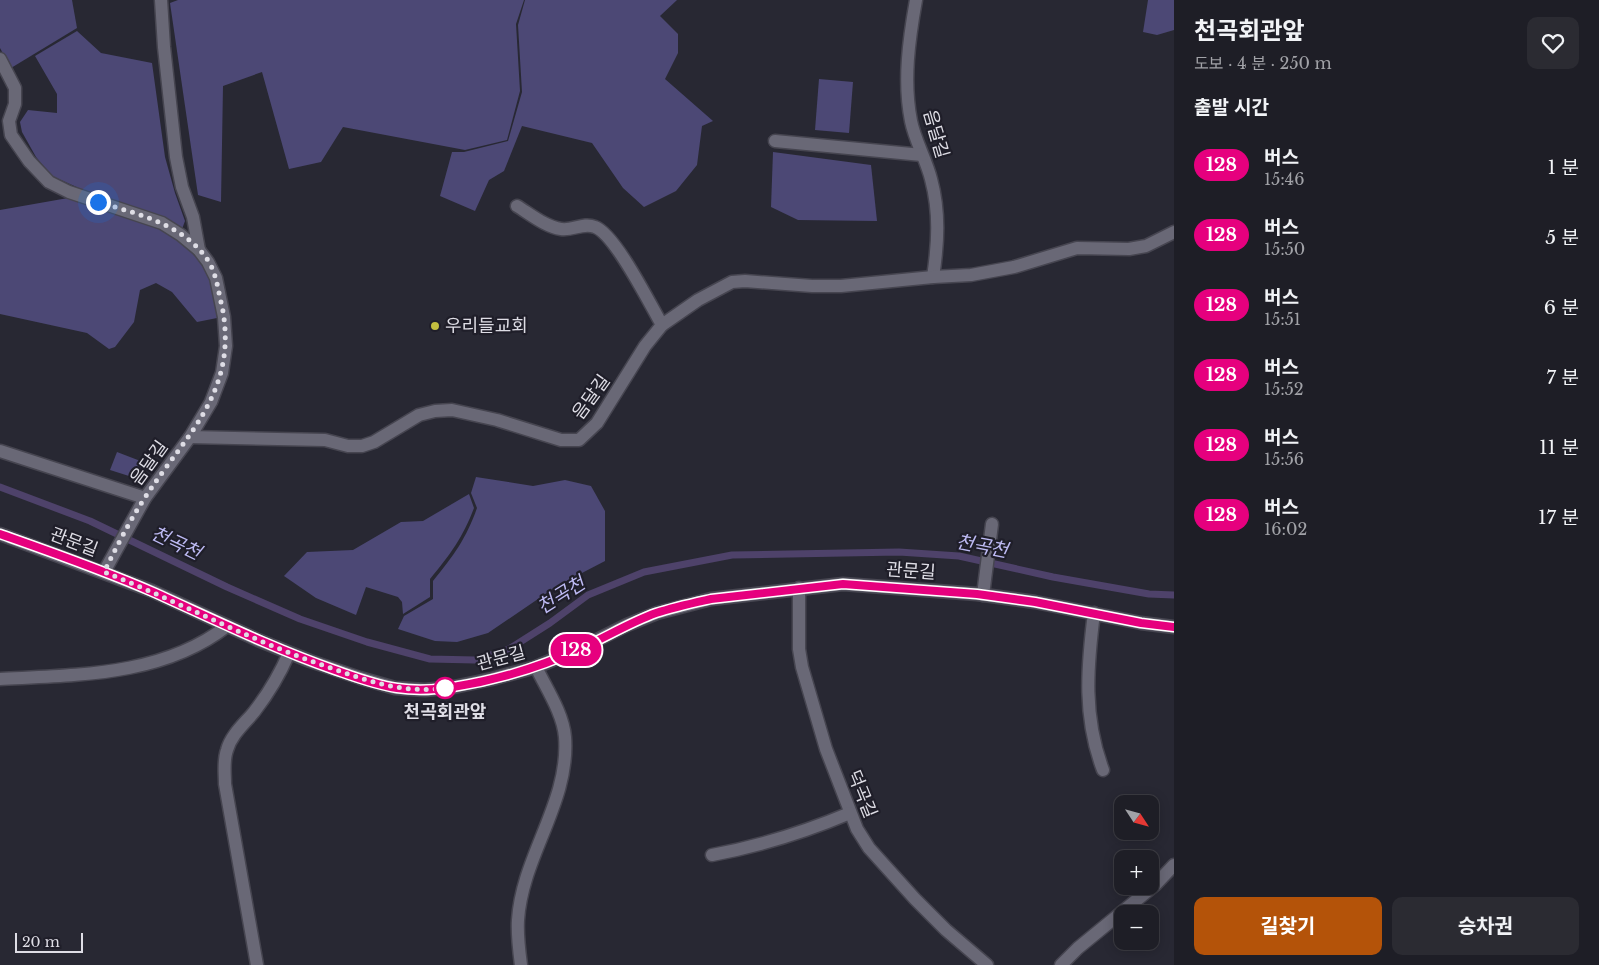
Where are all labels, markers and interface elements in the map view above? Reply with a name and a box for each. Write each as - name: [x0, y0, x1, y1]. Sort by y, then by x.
- text: 천곡회관앞: [1194, 16, 1304, 45]
- button: heart: [1527, 17, 1579, 69]
- text: 도보 · 4 분 · 250 m: [1194, 53, 1332, 73]
- text: 출발 시간: [1194, 96, 1269, 119]
- street label: 음달길: [919, 107, 953, 161]
- text: 버스: [1264, 146, 1299, 169]
- text: 128: [1206, 154, 1237, 176]
- text: 1 분: [1548, 156, 1579, 179]
- text: 15:46: [1264, 169, 1304, 189]
- your location: [86, 190, 111, 215]
- text: 버스: [1264, 216, 1299, 239]
- text: 128: [1206, 224, 1237, 246]
- text: 5 분: [1545, 226, 1579, 249]
- text: 15:50: [1264, 239, 1305, 259]
- text: 버스: [1264, 286, 1299, 309]
- text: 128: [1206, 294, 1237, 316]
- text: 6 분: [1544, 296, 1579, 319]
- text: 15:51: [1264, 309, 1301, 329]
- place label: 우리들교회: [445, 315, 528, 337]
- marker: 우리들교회: [429, 320, 441, 332]
- text: 버스: [1264, 356, 1299, 379]
- text: 128: [1206, 364, 1237, 386]
- text: 7 분: [1547, 366, 1579, 389]
- street label: 음달길: [567, 370, 615, 424]
- text: 15:52: [1264, 379, 1304, 399]
- text: 버스: [1264, 426, 1299, 449]
- text: 128: [1206, 434, 1237, 456]
- street label: 음달길: [125, 436, 173, 490]
- text: 11 분: [1539, 436, 1579, 459]
- text: 15:56: [1264, 449, 1304, 469]
- text: 버스: [1264, 496, 1299, 519]
- text: 128: [1206, 504, 1237, 526]
- text: 17 분: [1538, 506, 1579, 529]
- text: 16:02: [1264, 519, 1307, 539]
- water label: 천곡천: [147, 521, 206, 565]
- street label: 관문길: [47, 523, 101, 561]
- water label: 천곡천: [954, 530, 1011, 563]
- street label: 관문길: [885, 558, 937, 584]
- water label: 천곡천: [533, 571, 591, 619]
- line badge: 128: [547, 634, 605, 666]
- text: 128: [561, 639, 592, 661]
- street label: 관문길: [474, 641, 528, 675]
- marker: 천곡회관앞: [434, 677, 456, 699]
- place label: 천곡회관앞: [404, 701, 487, 723]
- street label: 덕곡길: [842, 767, 882, 821]
- north arrow: [1114, 795, 1159, 840]
- map controls: [1114, 795, 1159, 950]
- button: +: [1114, 850, 1159, 895]
- button: 길찾기: [1194, 897, 1382, 955]
- button: 승차권: [1392, 897, 1579, 955]
- button: −: [1114, 905, 1159, 950]
- scale bar: [15, 930, 82, 953]
- text: 20 m: [22, 933, 60, 951]

